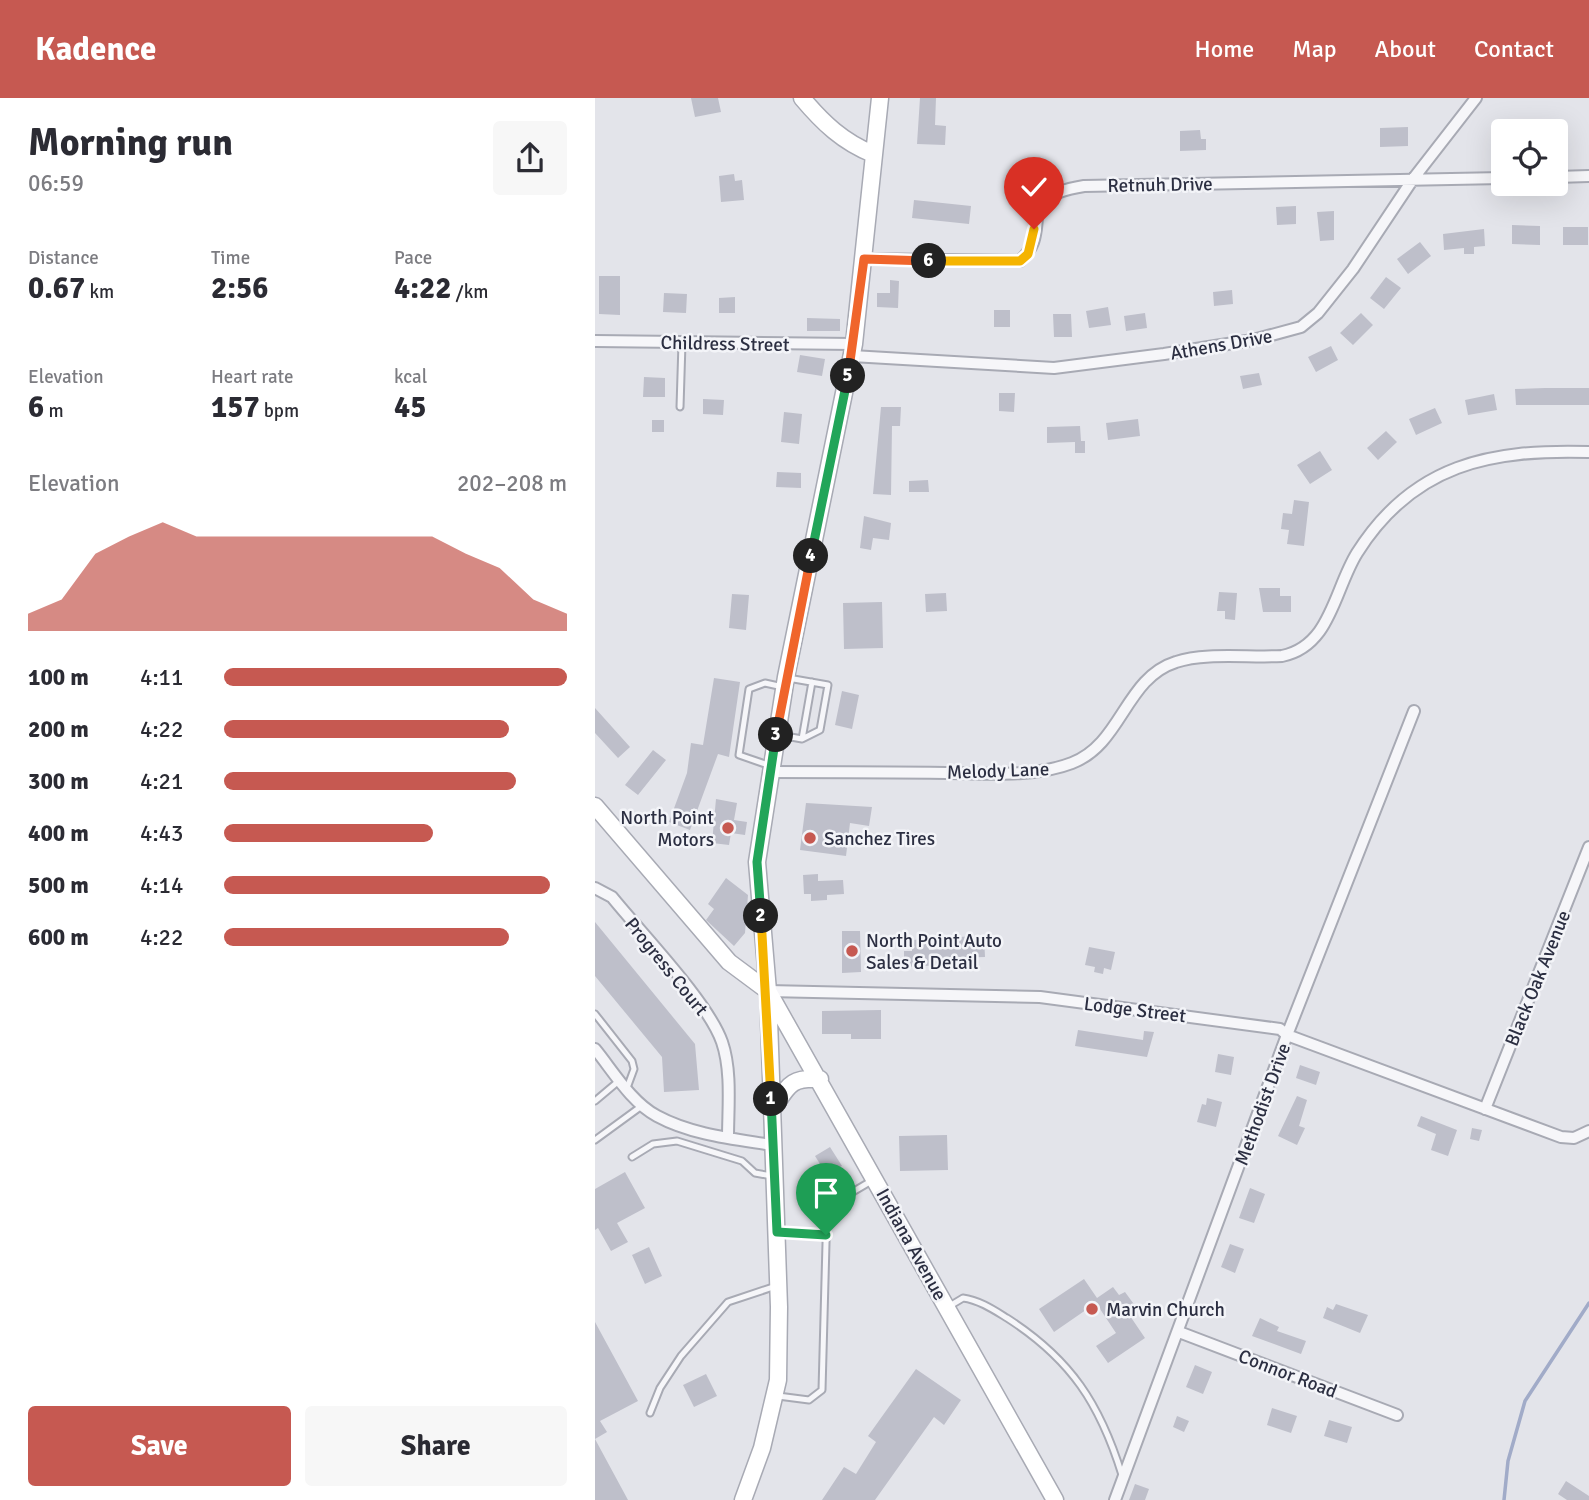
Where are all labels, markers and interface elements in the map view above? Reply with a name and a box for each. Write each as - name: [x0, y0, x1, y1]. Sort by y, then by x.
- text: Kadence: [35, 29, 156, 70]
- text: Home: [1194, 34, 1254, 64]
- text: Map: [1292, 34, 1337, 64]
- text: About: [1375, 34, 1436, 64]
- text: Contact: [1474, 34, 1554, 64]
- text: Morning run: [28, 119, 233, 166]
- map controls: [1491, 119, 1568, 196]
- button: locate: [1491, 119, 1568, 196]
- button: share: [493, 121, 567, 195]
- pin: [1004, 157, 1064, 229]
- icon: check: [1015, 168, 1053, 206]
- text: 06:59: [28, 169, 84, 198]
- street label: Retnuh Drive: [1107, 172, 1213, 198]
- pin: 6: [911, 244, 947, 278]
- text: Distance: [28, 246, 99, 270]
- text: Time: [211, 246, 250, 270]
- text: Pace: [394, 246, 432, 270]
- text: 6: [923, 248, 934, 272]
- text: 0.67: [28, 270, 85, 307]
- text: 2:56: [211, 270, 268, 307]
- text: 4:22: [394, 270, 451, 307]
- text: km: [85, 280, 114, 304]
- text: /km: [451, 280, 488, 304]
- street label: Athens Drive: [1168, 324, 1274, 366]
- street label: Childress Street: [660, 331, 790, 357]
- pin: 5: [831, 358, 865, 394]
- text: 5: [842, 363, 853, 387]
- text: Elevation: [28, 365, 104, 389]
- text: Heart rate: [211, 365, 293, 389]
- text: kcal: [394, 365, 427, 389]
- text: 6: [28, 389, 44, 426]
- text: 157: [211, 389, 260, 426]
- text: 45: [394, 389, 426, 426]
- text: m: [44, 399, 64, 423]
- text: bpm: [260, 399, 299, 423]
- text: Elevation: [28, 469, 120, 498]
- text: 202–208 m: [457, 469, 567, 498]
- pin: 4: [793, 538, 829, 574]
- text: 4: [805, 543, 816, 567]
- text: 100 m: [28, 663, 89, 692]
- text: 4:11: [140, 663, 183, 692]
- text: 200 m: [28, 715, 89, 744]
- text: 4:22: [140, 715, 183, 744]
- pin: 3: [759, 718, 793, 752]
- text: 3: [770, 722, 781, 746]
- street label: Melody Lane: [946, 757, 1050, 785]
- text: 300 m: [28, 767, 89, 796]
- text: 4:21: [140, 767, 183, 796]
- place label: North Point Motors: [620, 806, 714, 852]
- text: 400 m: [28, 819, 89, 848]
- text: 4:43: [140, 819, 183, 848]
- marker: North Point Motors: [720, 820, 736, 836]
- place label: Sanchez Tires: [824, 827, 935, 851]
- marker: Sanchez Tires: [802, 830, 818, 846]
- text: 500 m: [28, 871, 89, 900]
- text: 4:14: [140, 871, 183, 900]
- pin: 2: [743, 898, 779, 934]
- text: 2: [755, 903, 766, 927]
- street label: Black Oak Avenue: [1500, 907, 1576, 1050]
- street label: Progress Court: [619, 913, 713, 1021]
- text: 600 m: [28, 923, 89, 952]
- text: 4:22: [140, 923, 183, 952]
- place label: North Point Auto Sales & Detail: [866, 929, 1002, 975]
- marker: North Point Auto Sales & Detail: [844, 943, 860, 959]
- street label: Lodge Street: [1082, 992, 1188, 1028]
- street label: Methodist Drive: [1230, 1040, 1296, 1169]
- pin: 1: [753, 1082, 789, 1116]
- text: 1: [765, 1086, 776, 1110]
- pin: [796, 1163, 856, 1235]
- icon: arrive: [807, 1174, 845, 1212]
- street label: Indiana Avenue: [870, 1184, 952, 1305]
- place label: Marvin Church: [1106, 1298, 1225, 1322]
- marker: Marvin Church: [1084, 1301, 1100, 1317]
- street label: Connor Road: [1235, 1344, 1340, 1404]
- button: Save: [28, 1406, 291, 1486]
- button: Share: [305, 1406, 567, 1486]

